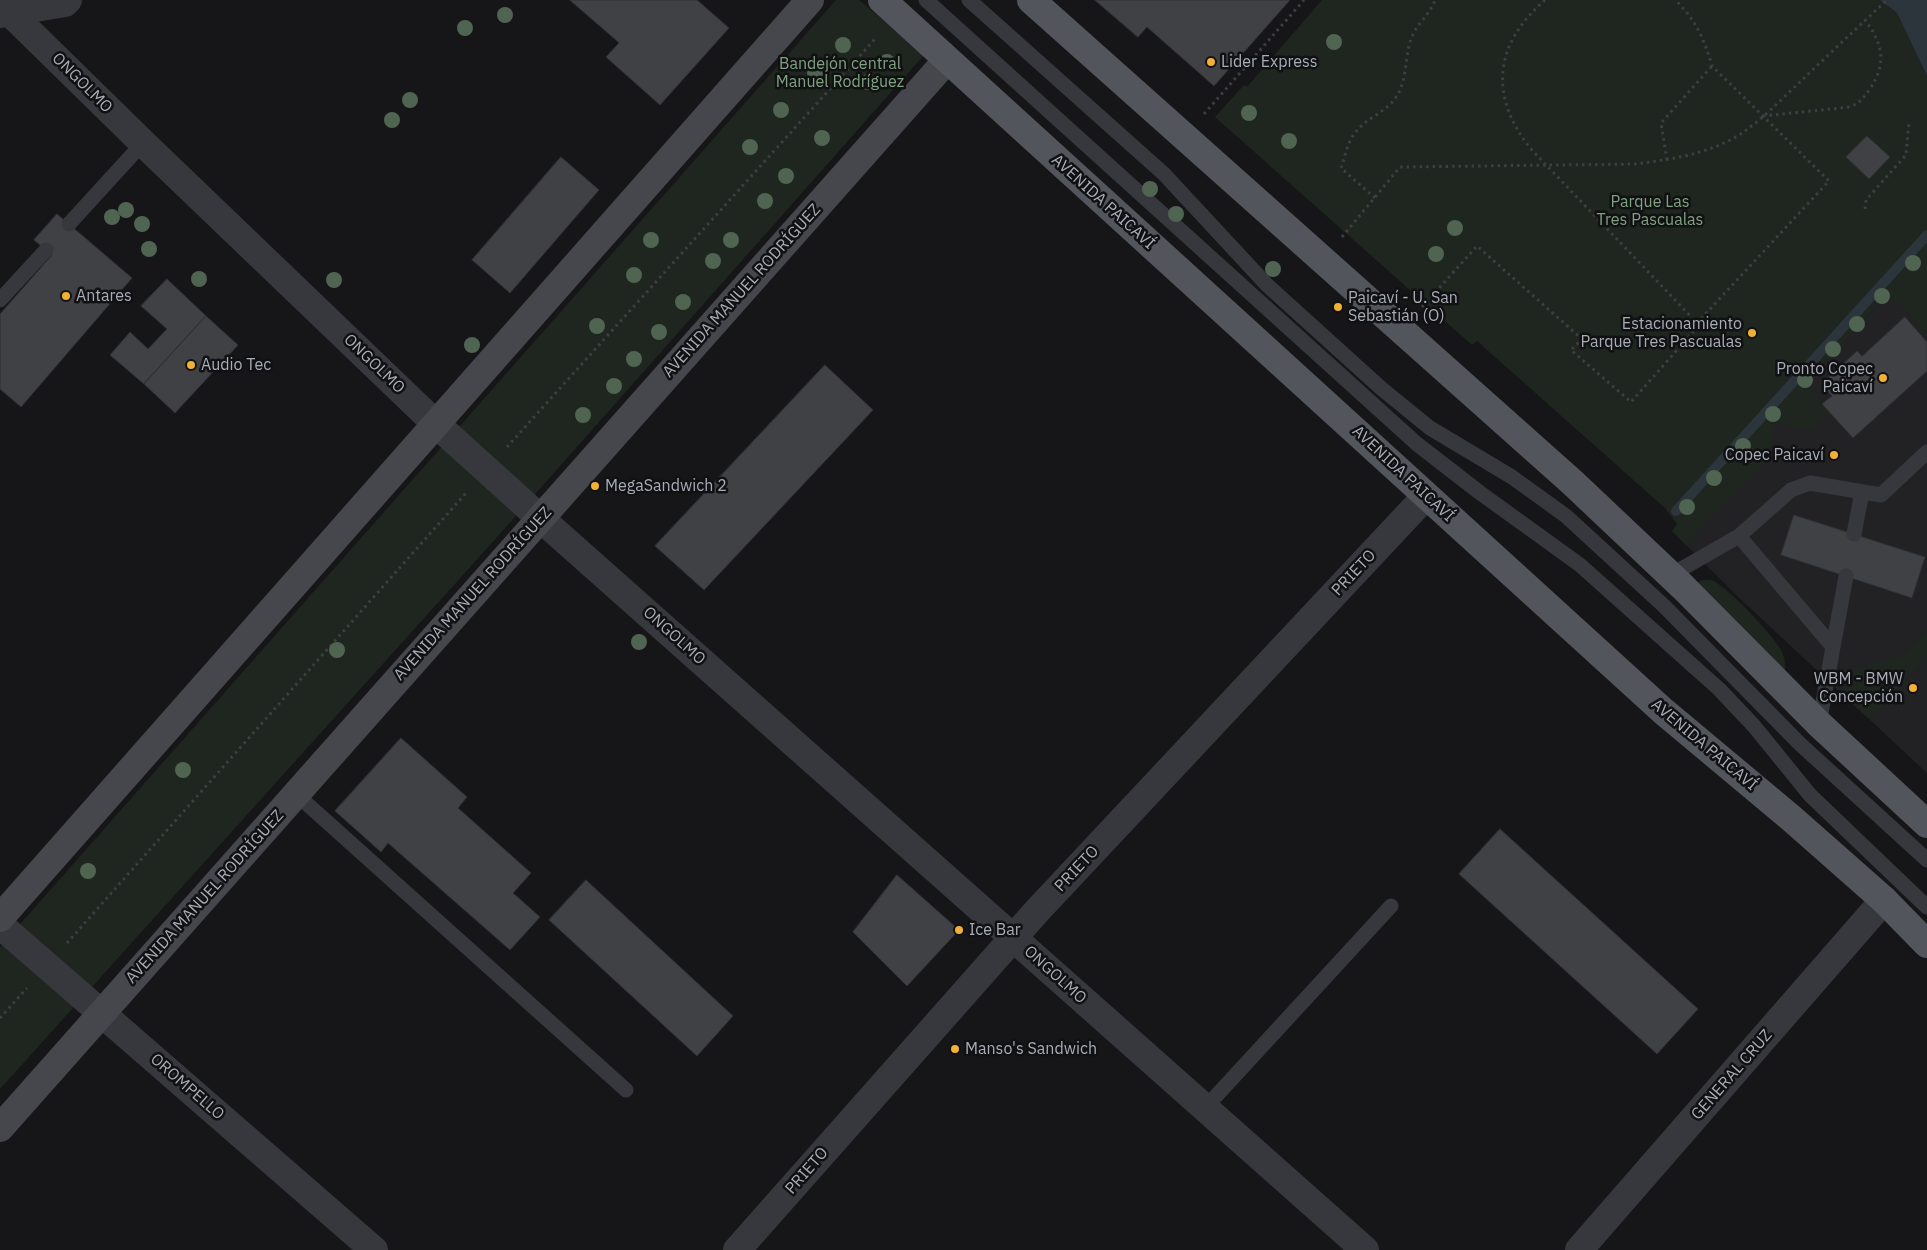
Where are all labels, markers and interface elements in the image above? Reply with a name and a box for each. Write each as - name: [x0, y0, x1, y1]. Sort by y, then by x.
- street label: ONGOLMO: [48, 49, 116, 117]
- place label: Lider Express: [1221, 52, 1318, 72]
- park label: Bandejón central Manuel Rodríguez: [776, 54, 904, 92]
- marker: Lider Express: [1205, 56, 1217, 68]
- street label: AVENIDA PAICAVÍ: [1047, 151, 1159, 253]
- park label: Parque Las Tres Pascualas: [1597, 192, 1703, 230]
- street label: AVENIDA MANUEL RODRÍGUEZ: [659, 200, 825, 382]
- place label: Antares: [76, 286, 132, 306]
- place label: Paicaví - U. San Sebastián (O): [1348, 288, 1458, 326]
- marker: Antares: [60, 290, 72, 302]
- marker: Paicaví - U. San Sebastián (O): [1332, 301, 1344, 313]
- place label: Estacionamiento Parque Tres Pascualas: [1580, 314, 1742, 352]
- marker: Estacionamiento Parque Tres Pascualas: [1746, 327, 1758, 339]
- street label: ONGOLMO: [339, 330, 409, 398]
- place label: Audio Tec: [201, 355, 271, 375]
- marker: Audio Tec: [185, 359, 197, 371]
- place label: Pronto Copec Paicaví: [1776, 359, 1873, 397]
- marker: Pronto Copec Paicaví: [1877, 372, 1889, 384]
- street label: AVENIDA PAICAVÍ: [1348, 422, 1458, 526]
- place label: Copec Paicaví: [1725, 445, 1824, 465]
- marker: Copec Paicaví: [1828, 449, 1840, 461]
- place label: MegaSandwich 2: [605, 476, 727, 496]
- marker: MegaSandwich 2: [589, 480, 601, 492]
- street label: AVENIDA MANUEL RODRÍGUEZ: [390, 503, 556, 685]
- street label: PRIETO: [1328, 546, 1380, 600]
- street label: ONGOLMO: [639, 603, 709, 669]
- place label: WBM - BMW Concepción: [1814, 669, 1903, 707]
- marker: WBM - BMW Concepción: [1907, 682, 1919, 694]
- street label: AVENIDA PAICAVÍ: [1647, 695, 1761, 795]
- street label: AVENIDA MANUEL RODRÍGUEZ: [122, 806, 288, 988]
- street label: PRIETO: [1051, 842, 1103, 896]
- place label: Ice Bar: [969, 920, 1021, 940]
- marker: Ice Bar: [953, 924, 965, 936]
- street label: ONGOLMO: [1020, 942, 1090, 1008]
- street label: GENERAL CRUZ: [1688, 1026, 1776, 1124]
- place label: Manso's Sandwich: [965, 1039, 1097, 1059]
- marker: Manso's Sandwich: [949, 1043, 961, 1055]
- street label: OROMPELLO: [146, 1050, 228, 1124]
- street label: PRIETO: [781, 1144, 833, 1198]

